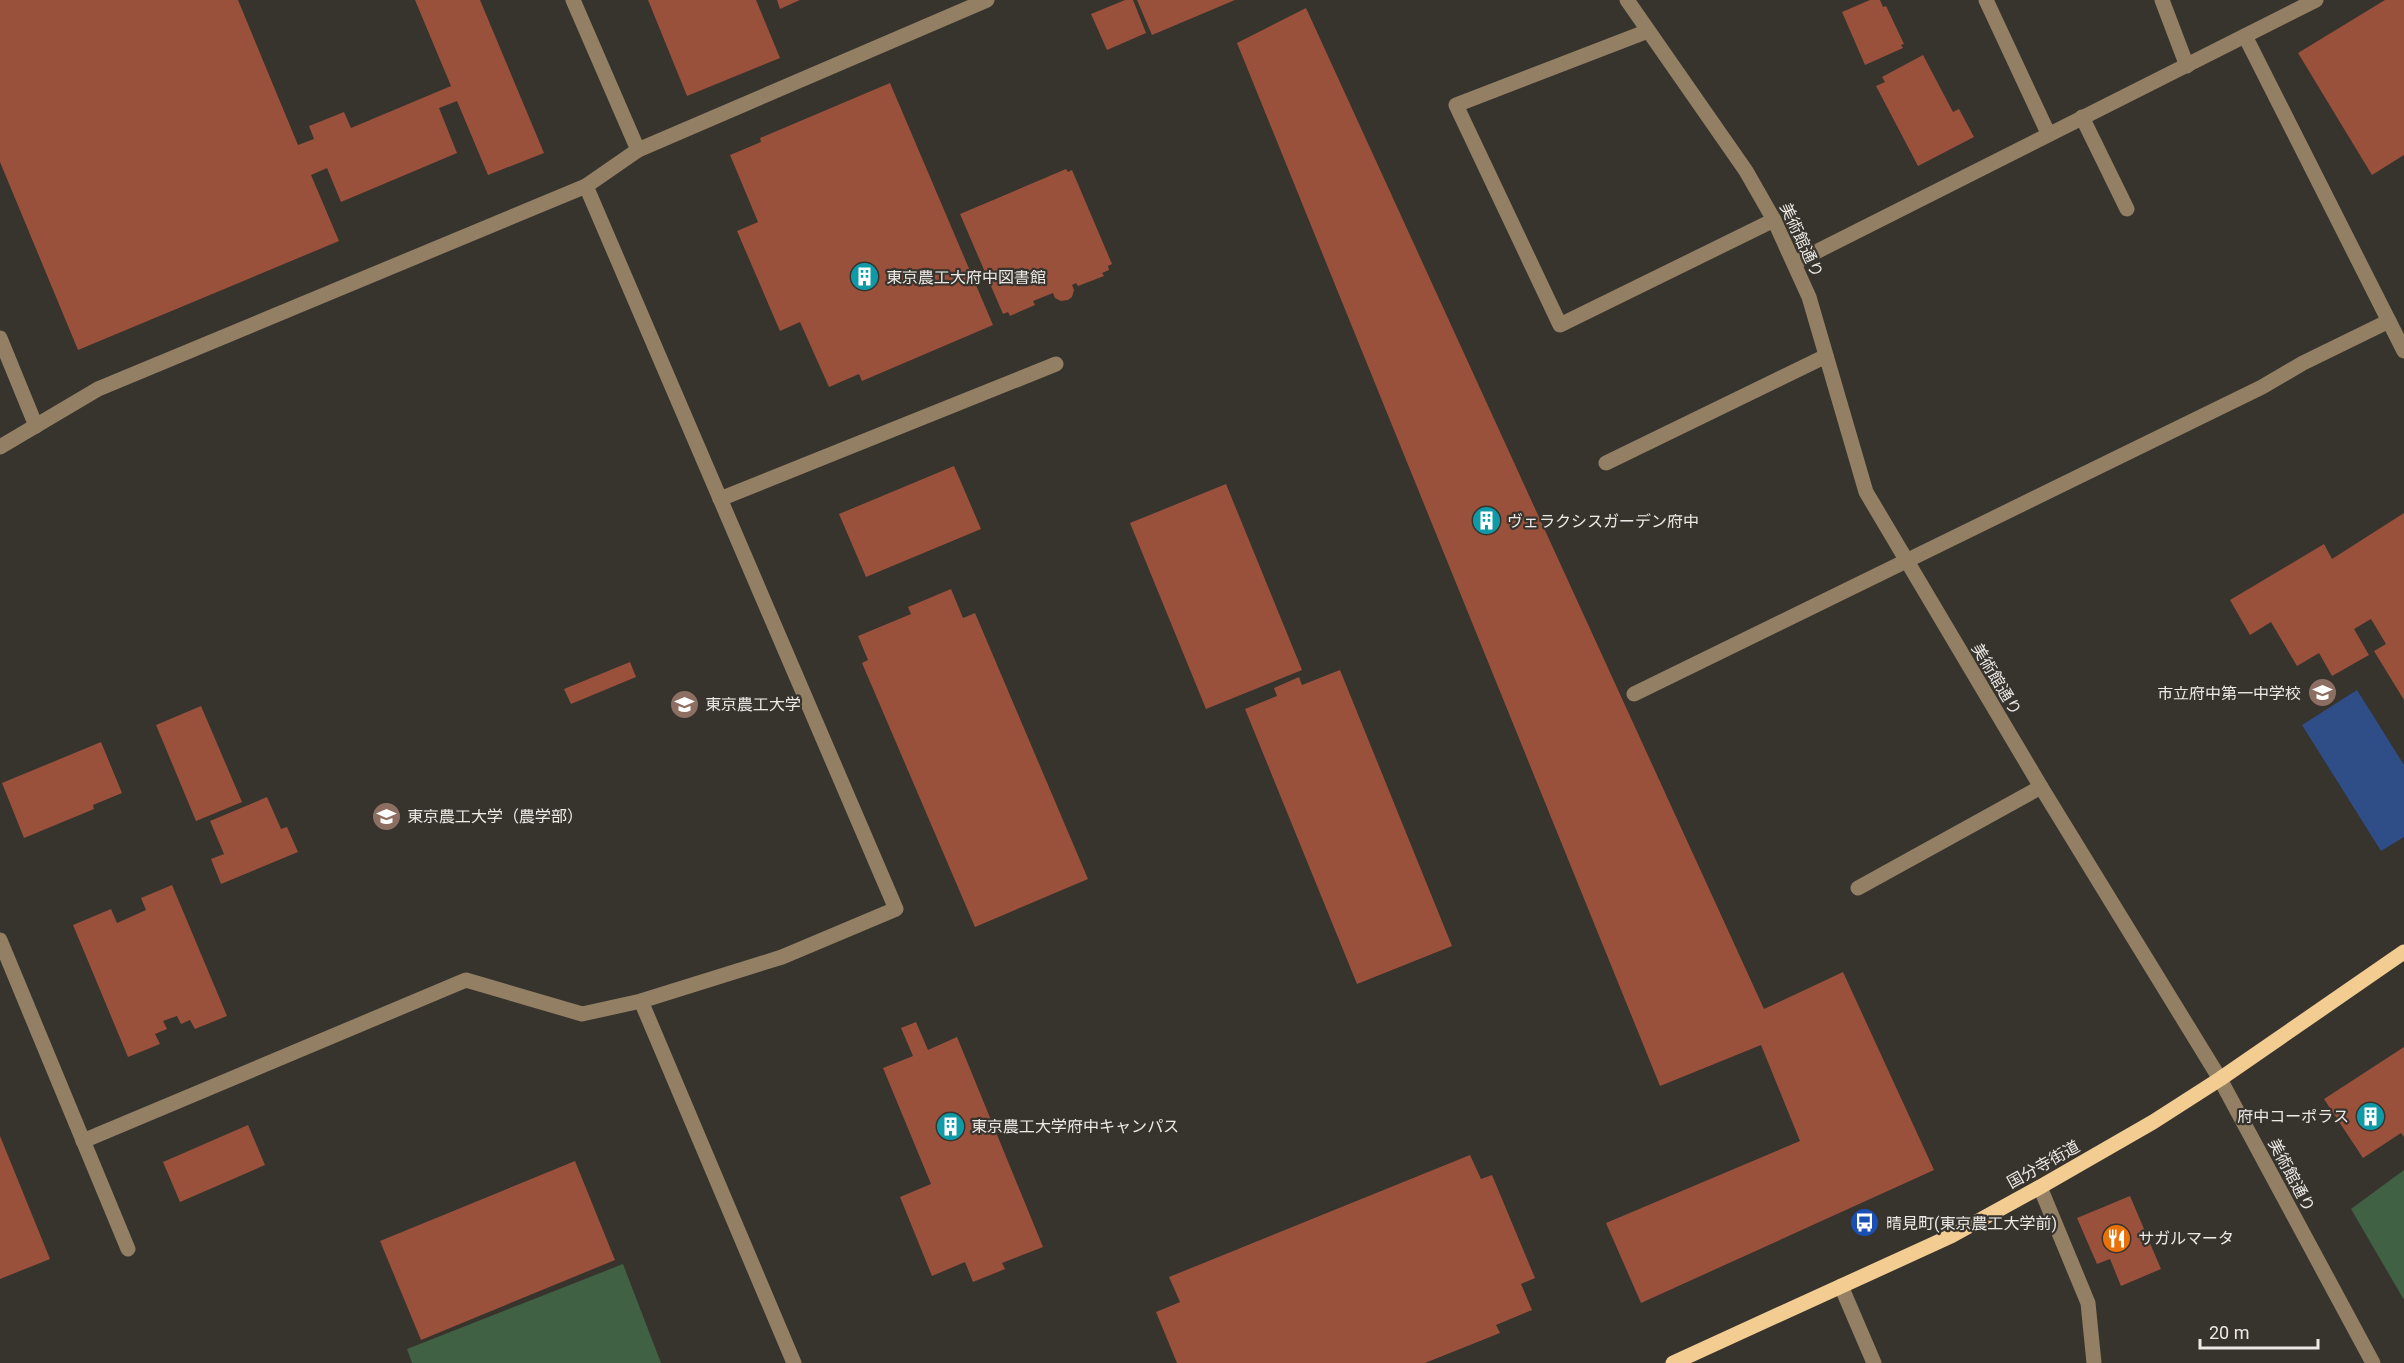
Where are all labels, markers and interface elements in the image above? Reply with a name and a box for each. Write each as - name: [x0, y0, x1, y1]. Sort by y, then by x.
- street label: 美術館通り: [1776, 200, 1827, 280]
- building icon: 東京農工大府中図書館: [849, 261, 881, 293]
- place label: 東京農工大府中図書館: [886, 268, 1046, 287]
- building icon: ヴェラクシスガーデン府中: [1470, 505, 1502, 537]
- place label: ヴェラクシスガーデン府中: [1507, 512, 1699, 531]
- street label: 美術館通り: [1968, 640, 2025, 718]
- school or university icon: 市立府中第一中学校: [2306, 677, 2338, 709]
- place label: 市立府中第一中学校: [2157, 684, 2301, 703]
- school or university icon: 東京農工大学: [668, 688, 700, 720]
- place label: 東京農工大学: [705, 695, 801, 714]
- school or university icon: 東京農工大学（農学部）: [370, 800, 402, 832]
- place label: 東京農工大学（農学部）: [407, 807, 583, 826]
- building icon: 府中コーポラス: [2354, 1100, 2386, 1132]
- place label: 府中コーポラス: [2237, 1107, 2349, 1126]
- building icon: 東京農工大学府中キャンパス: [934, 1110, 966, 1142]
- place label: 東京農工大学府中キャンパス: [971, 1117, 1179, 1136]
- street label: 美術館通り: [2264, 1135, 2319, 1215]
- street label: 国分寺街道: [2004, 1137, 2083, 1192]
- bus stop icon: 晴見町(東京農工大学前): [1849, 1207, 1881, 1239]
- place label: 晴見町(東京農工大学前): [1886, 1214, 2057, 1233]
- restaurant icon: サガルマータ: [2101, 1222, 2133, 1254]
- place label: サガルマータ: [2138, 1229, 2234, 1248]
- scale bar: [2200, 1312, 2318, 1350]
- text: 20 m: [2209, 1322, 2249, 1343]

